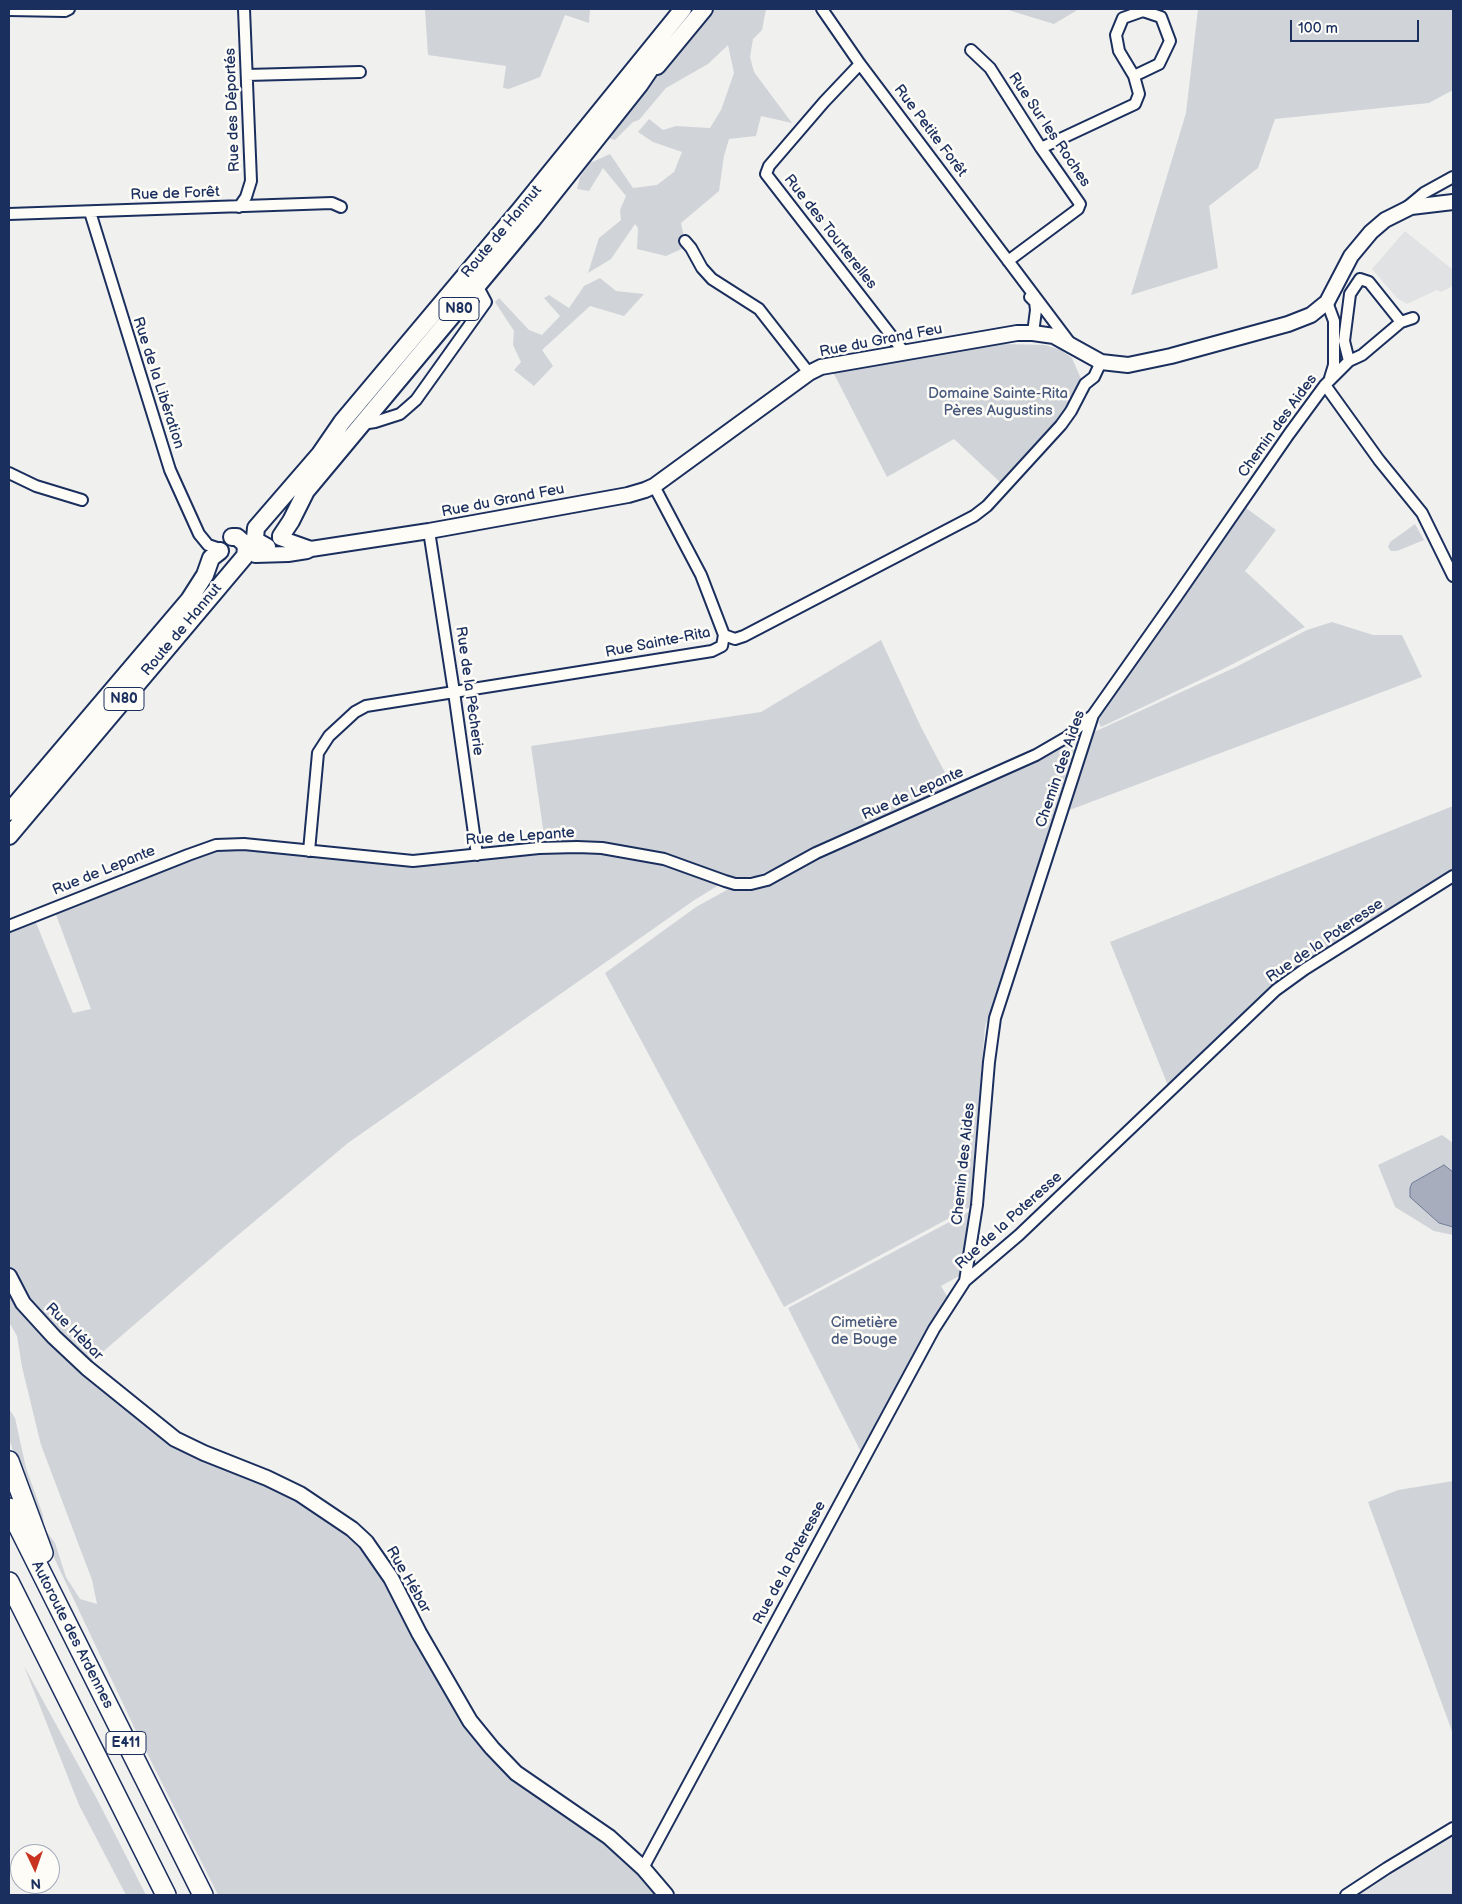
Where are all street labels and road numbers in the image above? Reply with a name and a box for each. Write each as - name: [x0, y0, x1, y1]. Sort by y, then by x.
- street label: Rue des Déportés: [222, 48, 244, 172]
- street label: Rue Sur les Roches: [1004, 69, 1094, 191]
- street label: Rue Petite Forêt: [890, 81, 970, 181]
- street label: Rue des Tourterelles: [780, 171, 880, 293]
- street label: Route de Hannut: [458, 182, 546, 282]
- street label: Rue de Forêt: [130, 183, 220, 205]
- road number: N80: [439, 298, 479, 320]
- street label: Rue de la Libération: [128, 315, 188, 451]
- street label: Rue du Grand Feu: [818, 320, 944, 362]
- street label: Chemin des Aides: [1235, 371, 1321, 481]
- street label: Rue du Grand Feu: [440, 480, 566, 522]
- street label: Route de Hannut: [138, 580, 226, 680]
- street label: Rue Sainte-Rita: [604, 624, 712, 662]
- street label: Rue de la Pêcherie: [451, 625, 487, 757]
- road number: N80: [104, 688, 144, 711]
- street label: Chemin des Aides: [1032, 708, 1090, 830]
- street label: Rue de Lepante: [859, 764, 967, 824]
- street label: Rue de Lepante: [465, 824, 575, 850]
- street label: Rue de Lepante: [50, 842, 158, 900]
- street label: Rue de la Poteresse: [1263, 895, 1387, 987]
- street label: Chemin des Aides: [949, 1102, 979, 1226]
- street label: Rue de la Poteresse: [952, 1168, 1066, 1274]
- street label: Rue Hébar: [41, 1299, 107, 1365]
- street label: Rue de la Poteresse: [750, 1498, 830, 1628]
- street label: Rue Hébar: [382, 1543, 434, 1617]
- street label: Autoroute des Ardennes: [27, 1558, 117, 1712]
- road number: E411: [106, 1732, 146, 1755]

